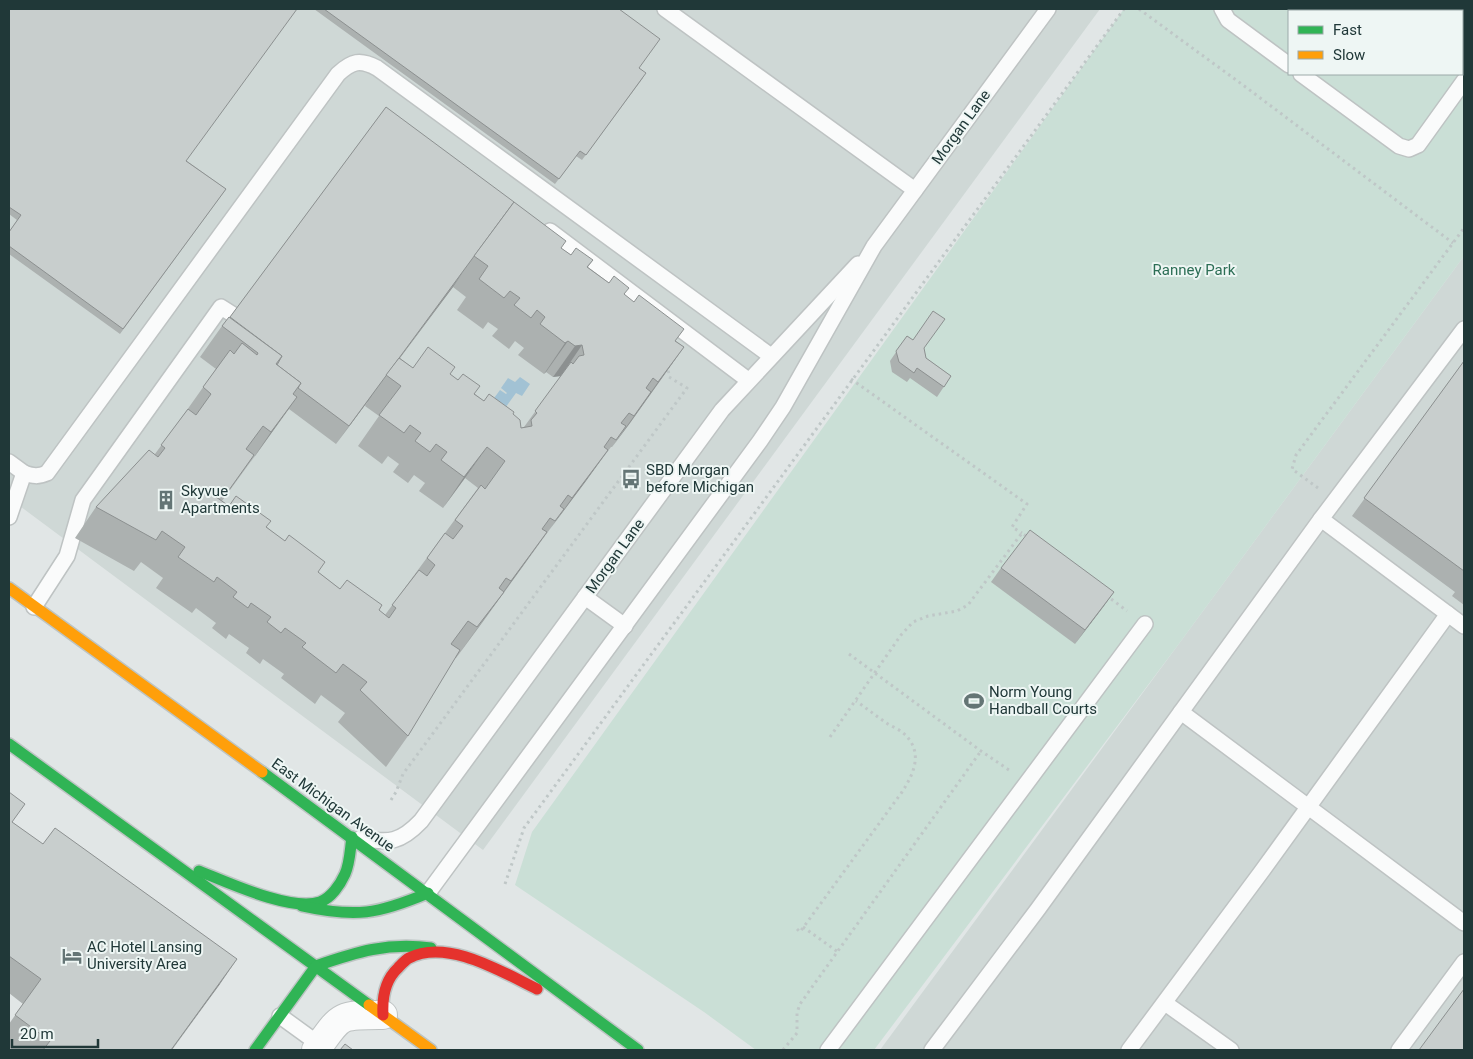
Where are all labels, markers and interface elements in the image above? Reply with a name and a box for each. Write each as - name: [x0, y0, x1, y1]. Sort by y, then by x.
- legend: [1288, 10, 1463, 75]
- text: Fast: [1333, 21, 1362, 39]
- text: Slow: [1333, 46, 1365, 64]
- street label: Morgan Lane: [928, 86, 994, 168]
- park label: Ranney Park: [1153, 261, 1236, 279]
- place label: SBD Morgan before Michigan: [646, 461, 754, 496]
- bus stop icon: SBD Morgan before Michigan: [620, 468, 642, 490]
- place label: Skyvue Apartments: [181, 482, 260, 517]
- building icon: Skyvue Apartments: [155, 489, 177, 511]
- street label: Morgan Lane: [582, 515, 648, 597]
- place label: Norm Young Handball Courts: [989, 683, 1097, 718]
- sports icon: Norm Young Handball Courts: [963, 690, 985, 712]
- street label: East Michigan Avenue: [268, 754, 398, 856]
- place label: AC Hotel Lansing University Area: [87, 938, 202, 973]
- hotel icon: AC Hotel Lansing University Area: [61, 945, 83, 967]
- scale bar: [12, 1016, 99, 1048]
- text: 20 m: [20, 1025, 54, 1043]

